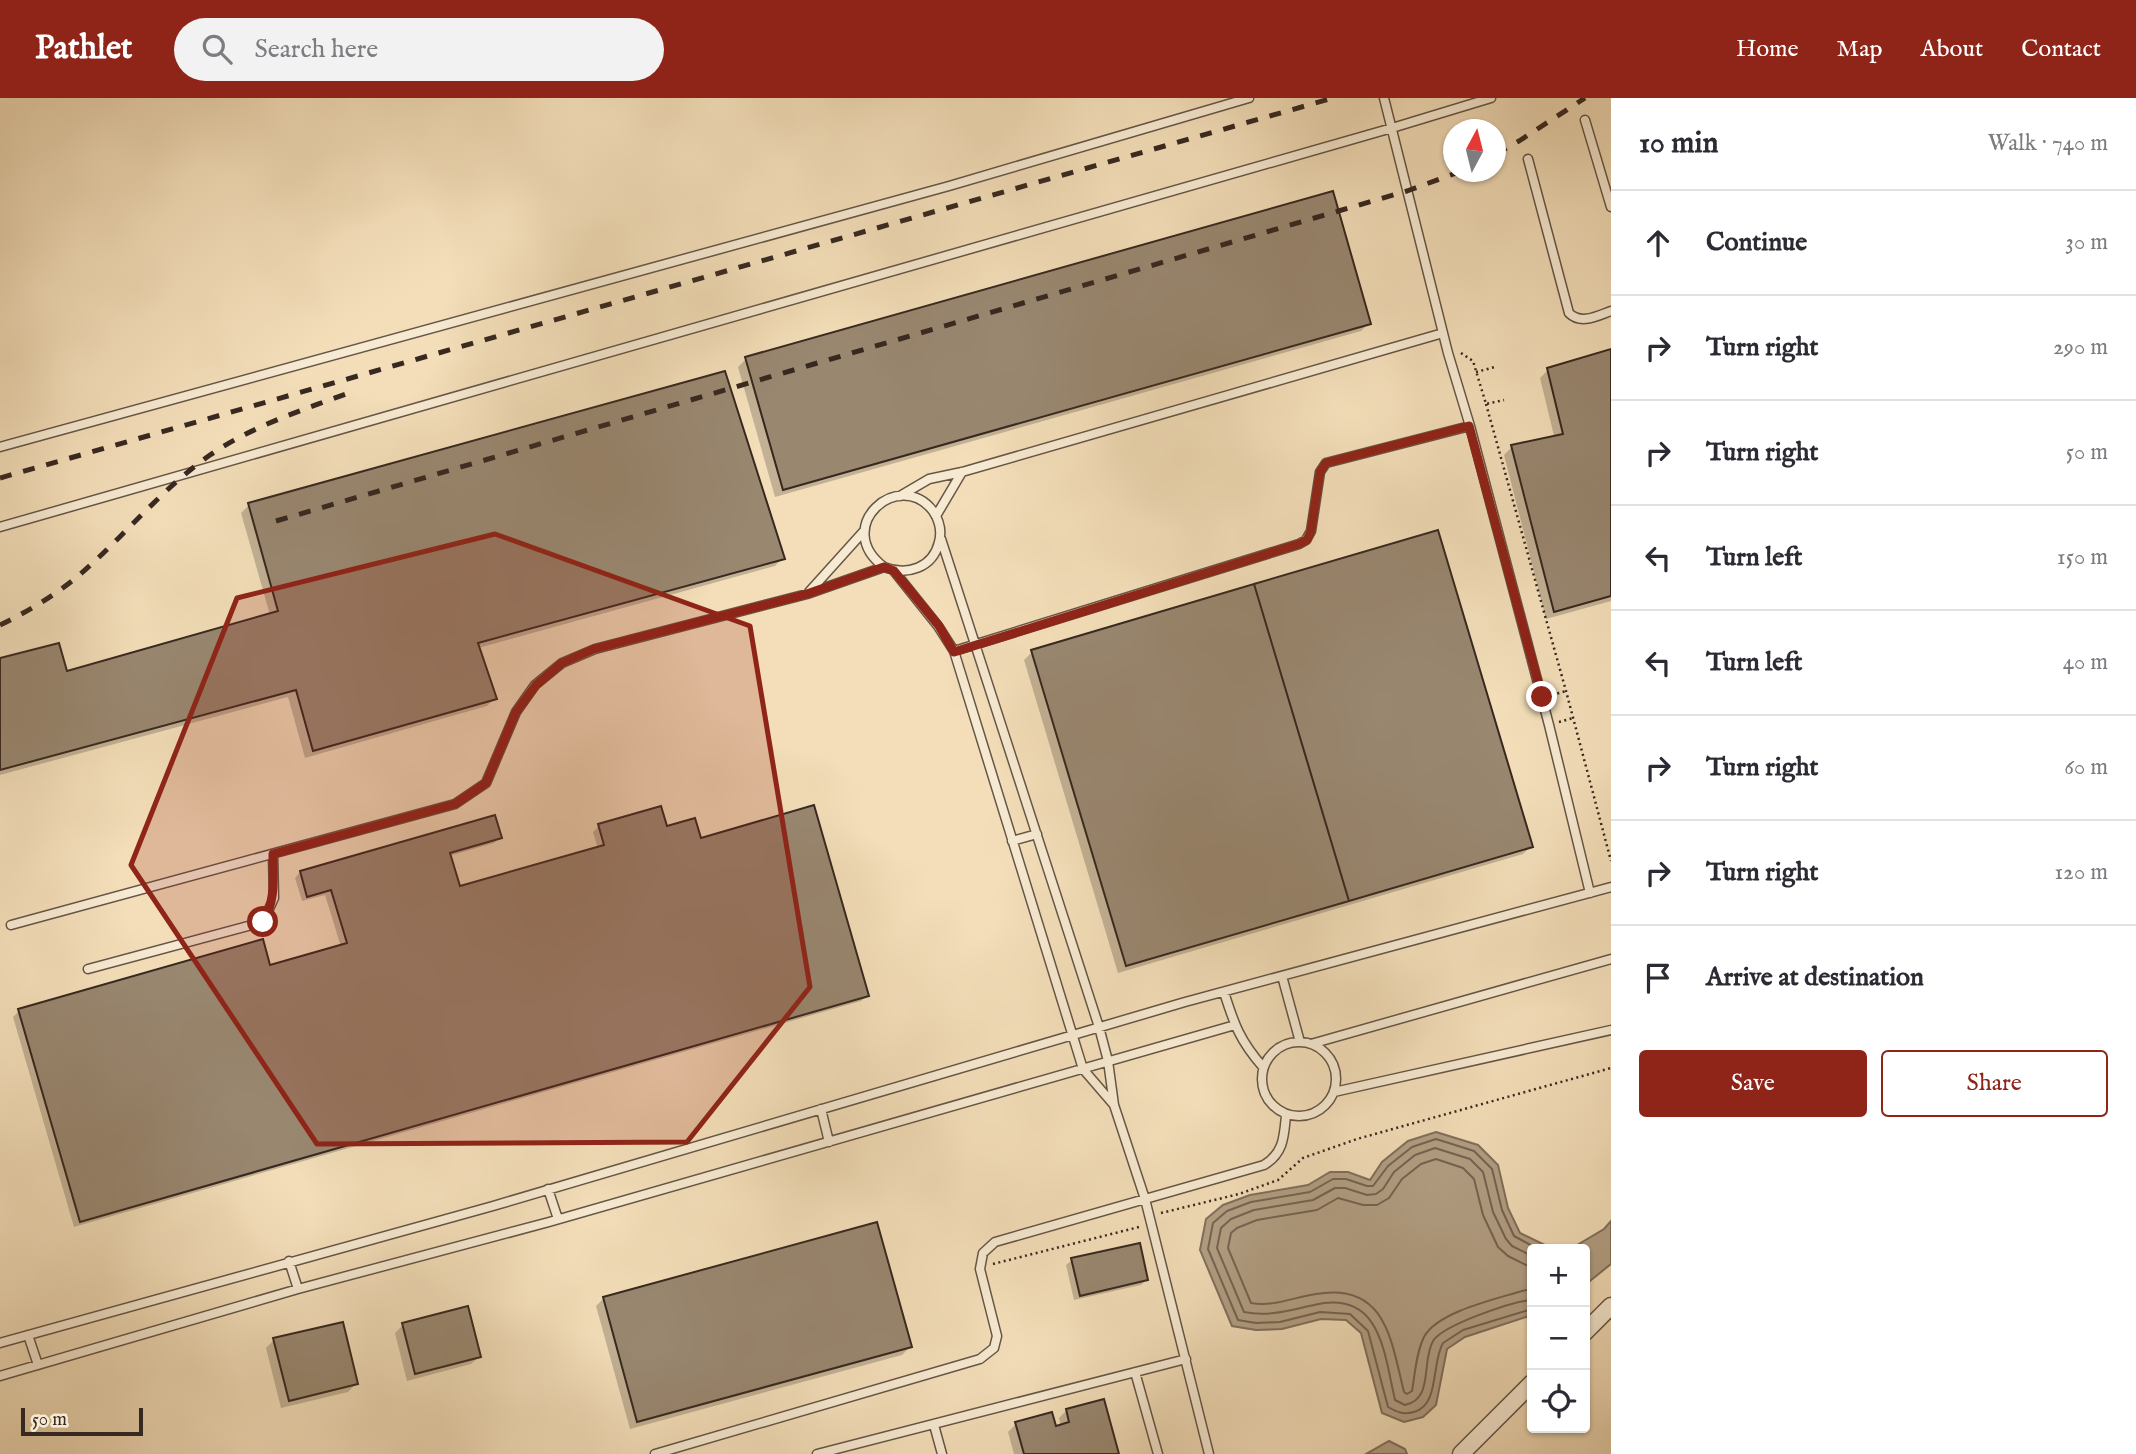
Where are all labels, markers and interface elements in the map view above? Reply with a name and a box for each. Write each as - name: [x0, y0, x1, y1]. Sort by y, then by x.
- search box: [174, 18, 664, 81]
- text: Pathlet: [35, 28, 132, 70]
- icon: search: [198, 30, 236, 68]
- text: Search here: [254, 33, 378, 66]
- text: Home: [1736, 34, 1799, 65]
- text: Map: [1837, 34, 1883, 65]
- text: About: [1921, 34, 1983, 65]
- text: Contact: [2021, 34, 2101, 65]
- north arrow: [1443, 119, 1506, 182]
- text: 10 min: [1639, 125, 1719, 163]
- text: Walk · 740 m: [1988, 129, 2108, 158]
- icon: ahead: [1639, 224, 1677, 262]
- text: Continue: [1706, 226, 1807, 259]
- text: 30 m: [2065, 228, 2108, 257]
- icon: right: [1639, 329, 1677, 367]
- text: Turn right: [1706, 331, 1819, 364]
- text: 290 m: [2053, 333, 2108, 362]
- icon: right: [1639, 434, 1677, 472]
- text: Turn right: [1706, 436, 1819, 469]
- text: 50 m: [2066, 438, 2108, 467]
- icon: left: [1639, 539, 1677, 577]
- text: Turn left: [1706, 541, 1803, 574]
- text: 150 m: [2057, 543, 2108, 572]
- icon: left: [1639, 644, 1677, 682]
- text: Turn left: [1706, 646, 1803, 679]
- text: 40 m: [2063, 648, 2108, 677]
- route end: [1526, 681, 1557, 712]
- icon: right: [1639, 749, 1677, 787]
- text: Turn right: [1706, 751, 1819, 784]
- text: 60 m: [2064, 753, 2108, 782]
- icon: right: [1639, 854, 1677, 892]
- text: Turn right: [1706, 856, 1819, 889]
- text: 120 m: [2055, 858, 2108, 887]
- route start: [247, 906, 278, 937]
- icon: arrive: [1639, 959, 1677, 997]
- text: Arrive at destination: [1706, 961, 1924, 994]
- button: Save: [1639, 1050, 1867, 1117]
- button: Share: [1881, 1050, 2108, 1117]
- map controls: [1527, 1244, 1590, 1433]
- button: +: [1527, 1244, 1590, 1307]
- button: −: [1527, 1307, 1590, 1370]
- button: locate: [1527, 1370, 1590, 1433]
- scale bar: [21, 1405, 144, 1437]
- text: 50 m: [32, 1408, 67, 1432]

